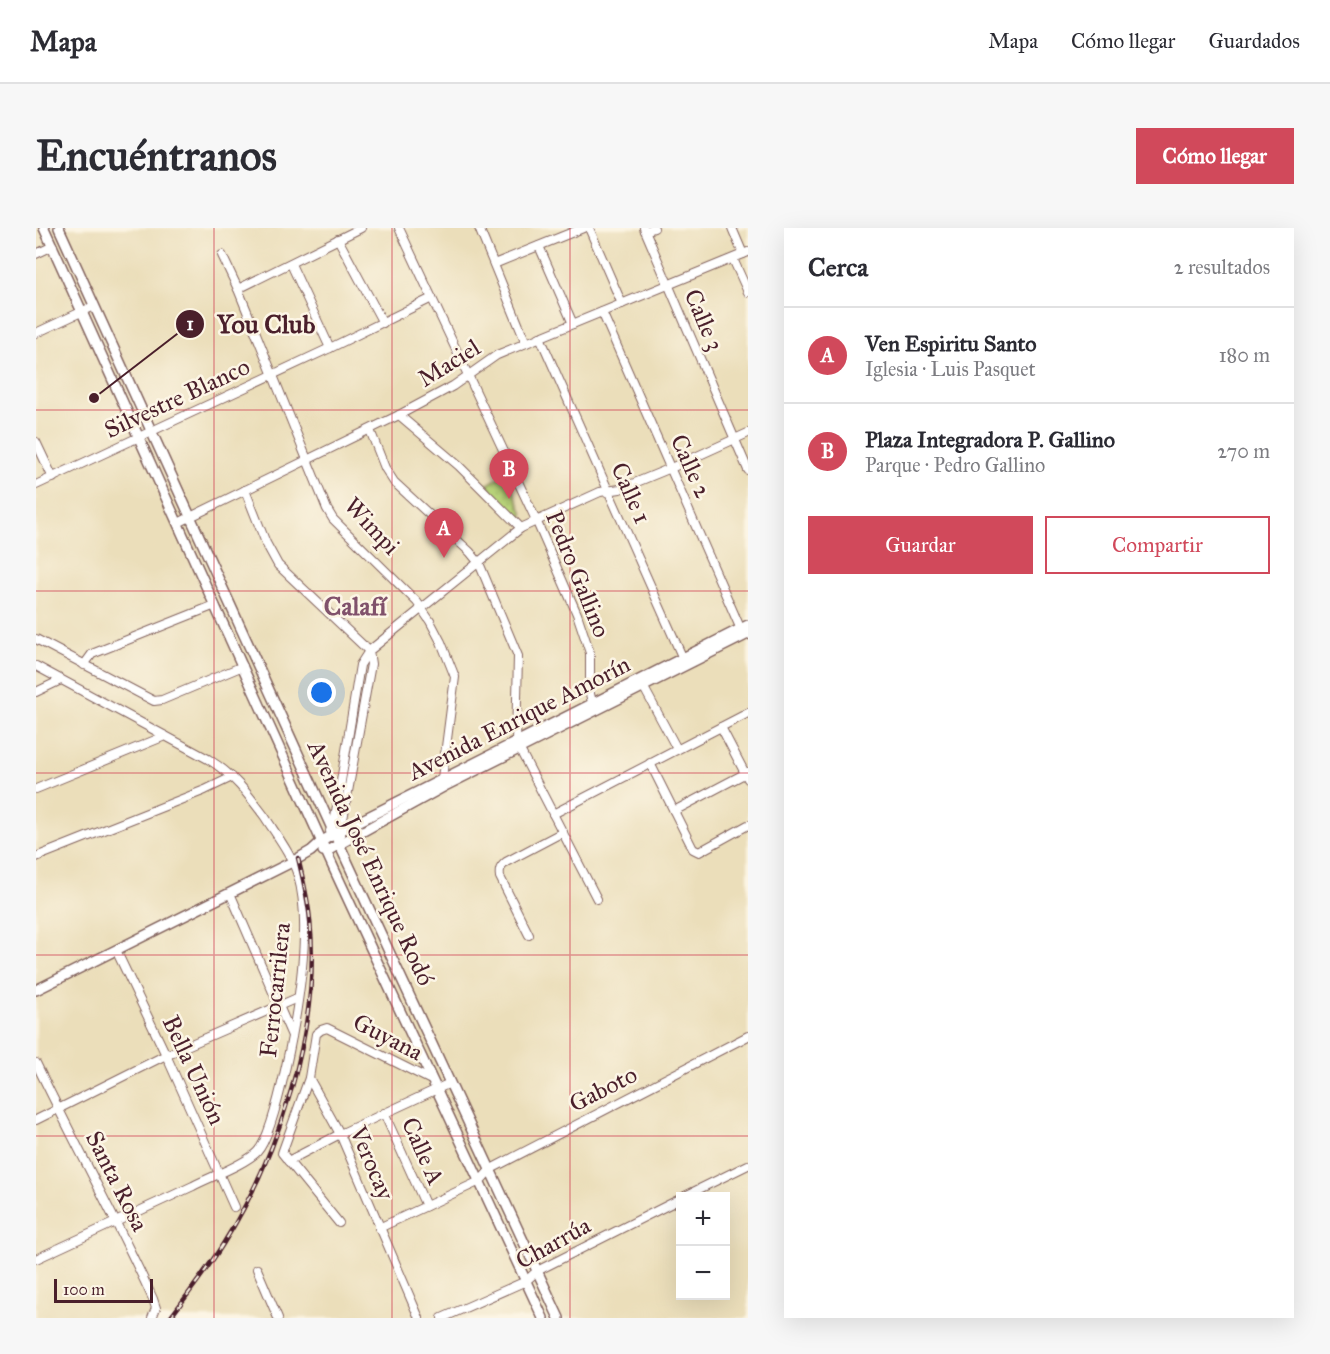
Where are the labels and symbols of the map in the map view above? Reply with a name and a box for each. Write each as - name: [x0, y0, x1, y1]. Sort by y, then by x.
- street label: Calle 3: [678, 285, 730, 355]
- callout: You Club: [175, 302, 327, 346]
- text: You Club: [216, 308, 316, 340]
- text: 1: [186, 313, 194, 335]
- street label: Maciel: [412, 332, 486, 394]
- street label: Silvestre Blanco: [100, 351, 254, 445]
- street label: Calle 2: [664, 430, 718, 503]
- pin: B: [490, 450, 528, 499]
- street label: Calle 1: [604, 458, 658, 528]
- street label: Wimpi: [338, 491, 406, 561]
- street label: Pedro Gallino: [539, 506, 617, 642]
- pin: A: [424, 508, 464, 558]
- district label: Calafí: [324, 590, 388, 622]
- street label: Avenida Enrique Amorín: [402, 649, 635, 788]
- your location: [307, 678, 336, 707]
- street label: Avenida José Enrique Rodó: [301, 735, 441, 990]
- street label: Ferrocarrilera: [253, 920, 297, 1059]
- street label: Guyana: [348, 1007, 429, 1068]
- street label: Bella Unión: [156, 1011, 232, 1129]
- street label: Gaboto: [564, 1059, 642, 1119]
- street label: Calle A: [395, 1113, 451, 1189]
- street label: Verocay: [343, 1121, 401, 1205]
- street label: Santa Rosa: [79, 1126, 155, 1237]
- street label: Charrúa: [510, 1210, 596, 1276]
- scale bar: [54, 1276, 153, 1304]

